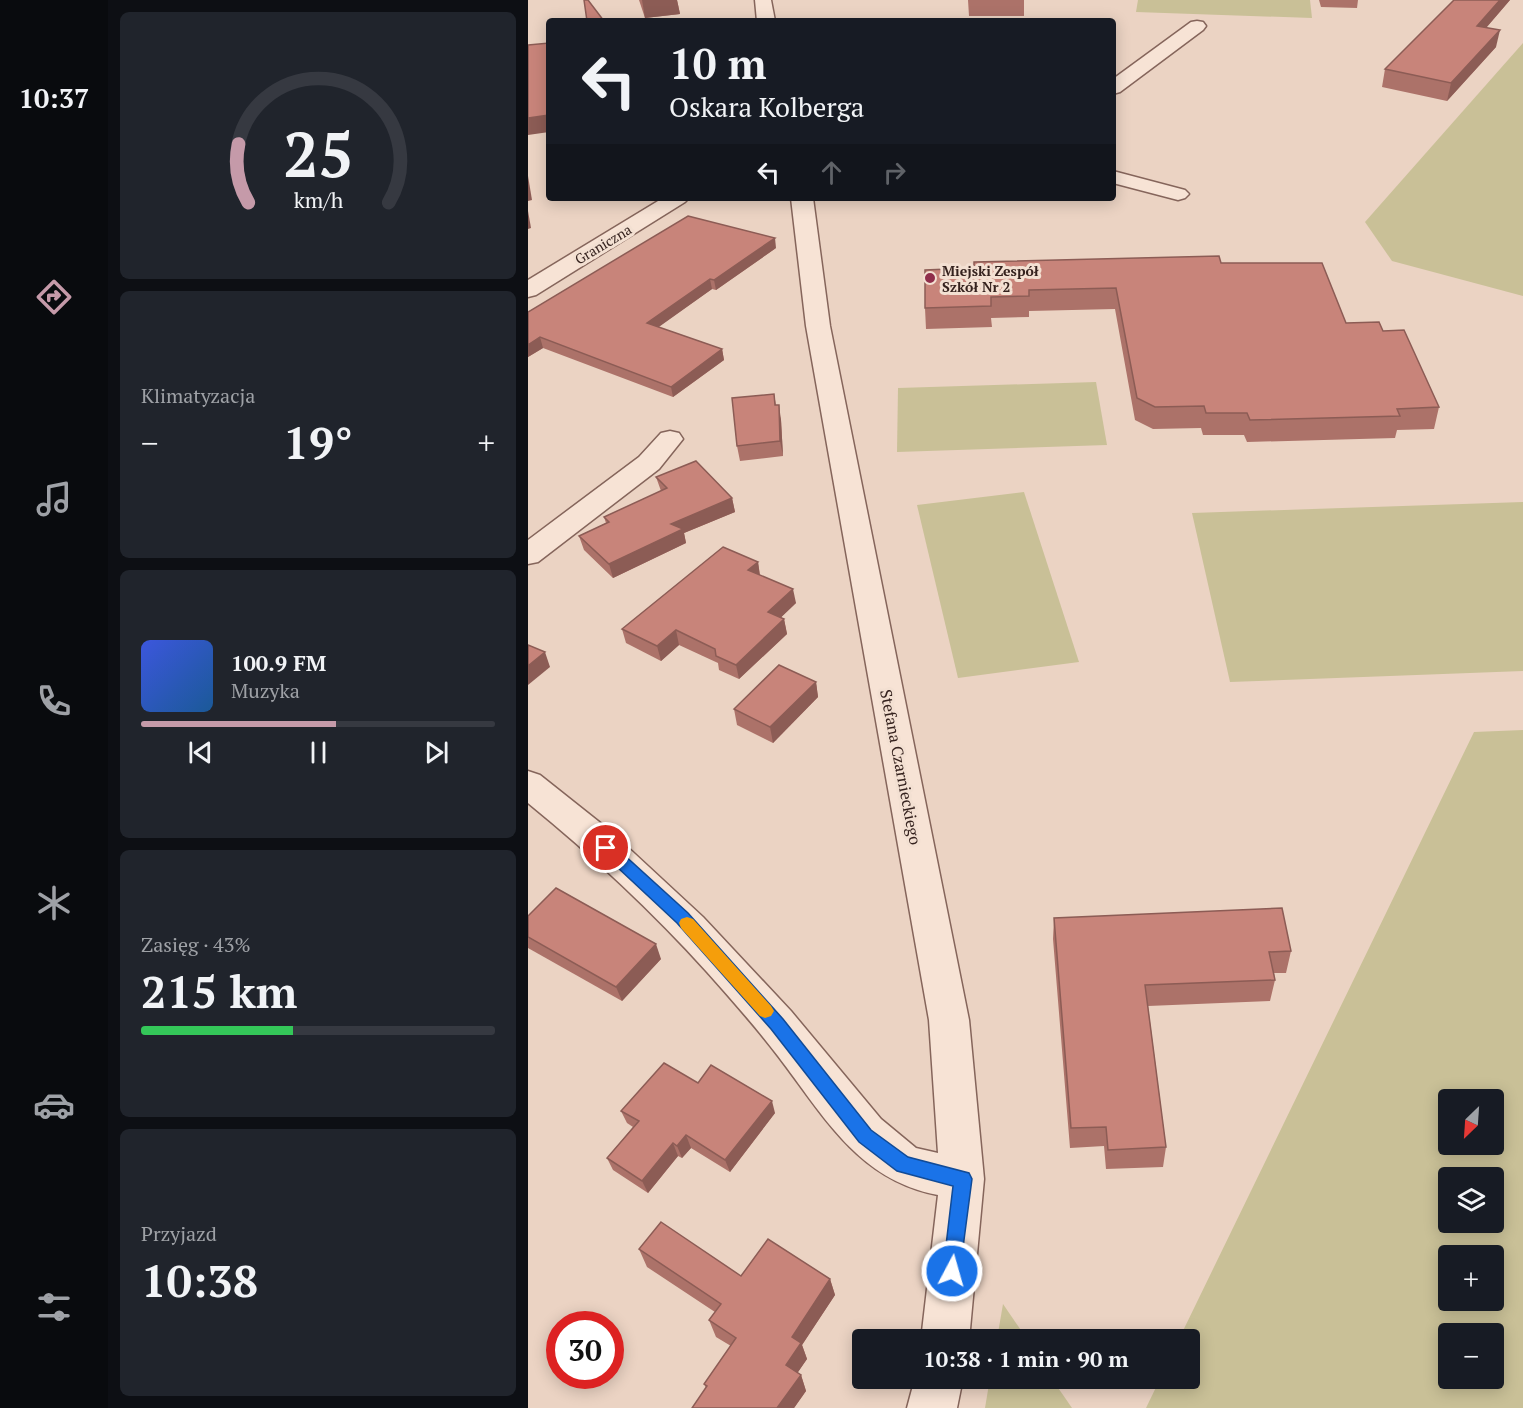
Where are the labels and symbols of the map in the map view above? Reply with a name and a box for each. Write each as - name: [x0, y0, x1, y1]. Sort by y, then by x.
- street label: Graniczna: [571, 220, 635, 268]
- place label: Miejski Zespół Szkół Nr 2: [942, 261, 1039, 296]
- marker: Miejski Zespół Szkół Nr 2: [923, 271, 937, 285]
- street label: Stefana Czarnieckiego: [875, 687, 927, 847]
- pin: [580, 822, 631, 873]
- north arrow: [1438, 1089, 1504, 1155]
- position arrow: [920, 1239, 984, 1303]
- speed limit sign: 30: [546, 1311, 624, 1389]

